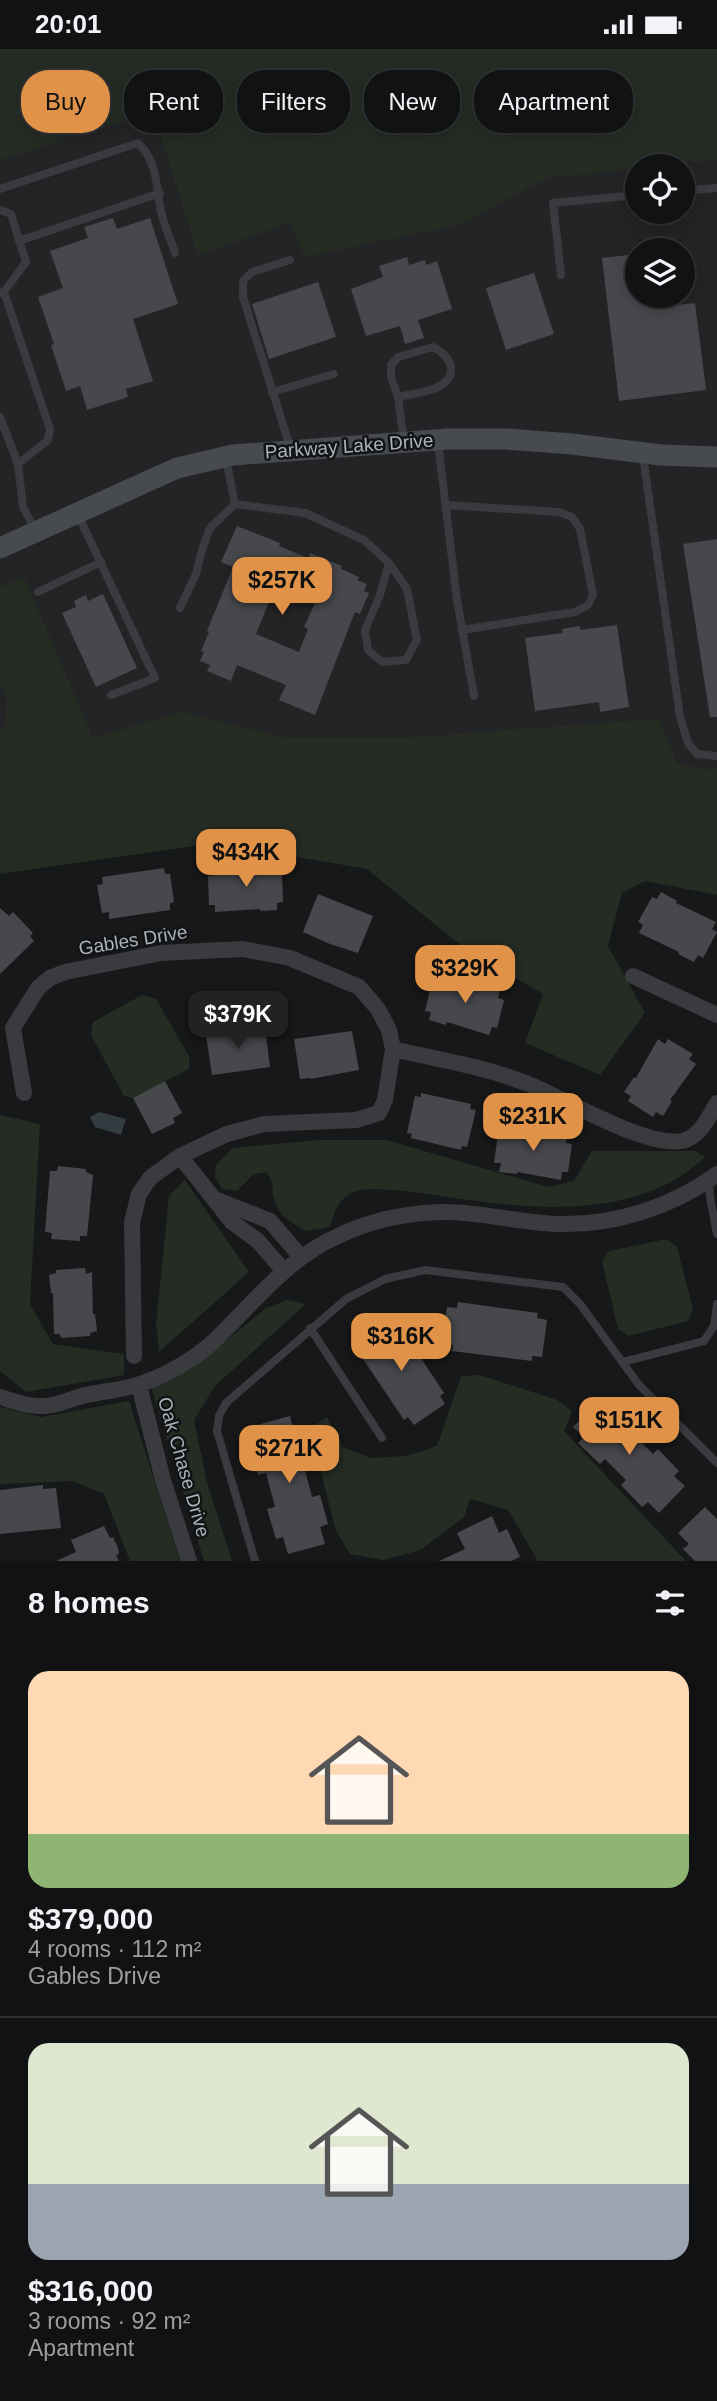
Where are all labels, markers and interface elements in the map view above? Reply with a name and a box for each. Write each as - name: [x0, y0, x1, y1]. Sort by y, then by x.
- text: 20:01: [35, 9, 102, 39]
- chip: Buy: [21, 70, 110, 133]
- chip: Rent: [124, 70, 223, 133]
- chip: Filters: [237, 70, 350, 133]
- chip: New: [364, 70, 460, 133]
- chip: Apartment: [474, 70, 633, 133]
- map controls: [625, 154, 695, 308]
- button: locate: [625, 154, 695, 224]
- button: layers: [625, 238, 695, 308]
- street label: Parkway Lake Drive: [264, 430, 434, 462]
- pin: $257K: [233, 557, 331, 617]
- text: $257K: [248, 567, 316, 593]
- pin: $434K: [197, 829, 295, 889]
- text: $434K: [212, 839, 280, 865]
- street label: Gables Drive: [77, 921, 189, 959]
- pin: $329K: [416, 946, 514, 1005]
- text: $329K: [431, 955, 499, 981]
- pin: $379K: [189, 991, 287, 1051]
- text: $379K: [204, 1001, 272, 1027]
- pin: $231K: [484, 1093, 582, 1153]
- text: $231K: [499, 1103, 567, 1129]
- pin: $316K: [352, 1313, 450, 1373]
- text: $316K: [367, 1323, 435, 1349]
- street label: Oak Chase Drive: [154, 1395, 214, 1539]
- pin: $151K: [580, 1397, 678, 1457]
- text: $151K: [595, 1407, 663, 1433]
- pin: $271K: [240, 1425, 338, 1485]
- text: $271K: [255, 1435, 323, 1461]
- icon: filters: [651, 1584, 689, 1622]
- text: 8 homes: [28, 1586, 150, 1619]
- icon: home: [296, 1717, 422, 1843]
- text: $379,000: [28, 1902, 153, 1935]
- text: 4 rooms · 112 m²: [28, 1936, 201, 1962]
- text: Gables Drive: [28, 1963, 161, 1989]
- icon: home: [296, 2089, 422, 2215]
- text: $316,000: [28, 2274, 153, 2307]
- text: 3 rooms · 92 m²: [28, 2308, 190, 2334]
- text: Apartment: [28, 2335, 134, 2361]

